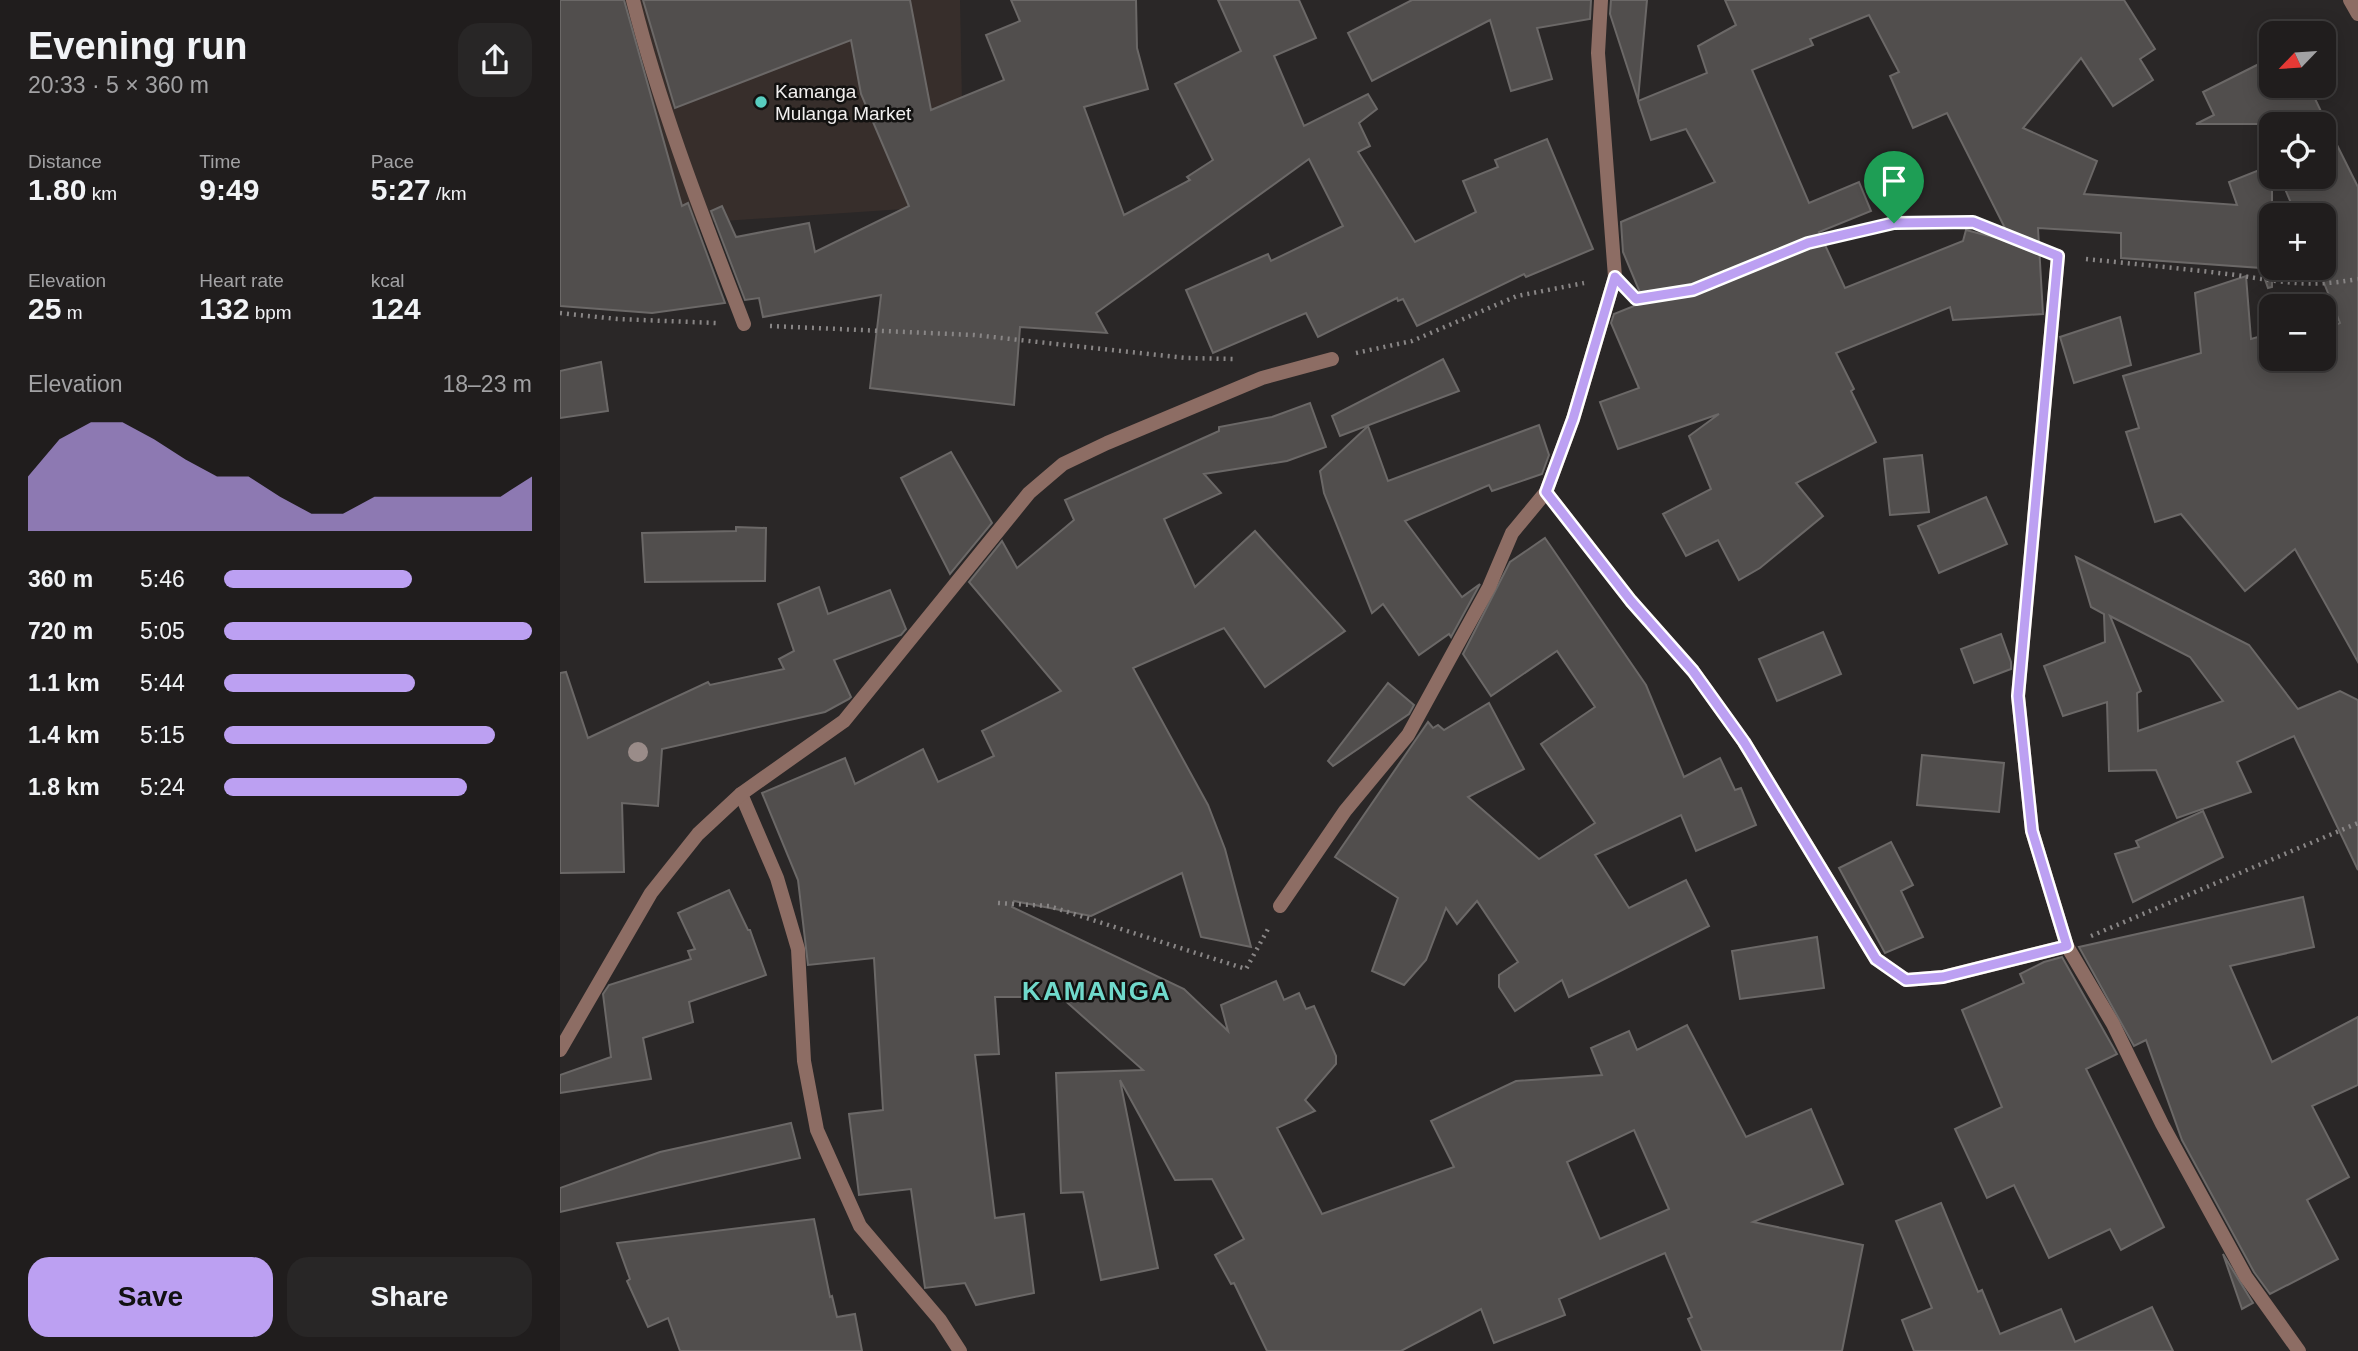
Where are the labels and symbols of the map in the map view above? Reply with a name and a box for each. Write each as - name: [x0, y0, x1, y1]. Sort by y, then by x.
- north arrow: [2259, 21, 2336, 98]
- place label: Kamanga Mulanga Market: [775, 81, 912, 124]
- marker: Kamanga Mulanga Market: [753, 94, 769, 110]
- pin: [1864, 151, 1924, 223]
- district label: KAMANGA: [1022, 976, 1172, 1006]

